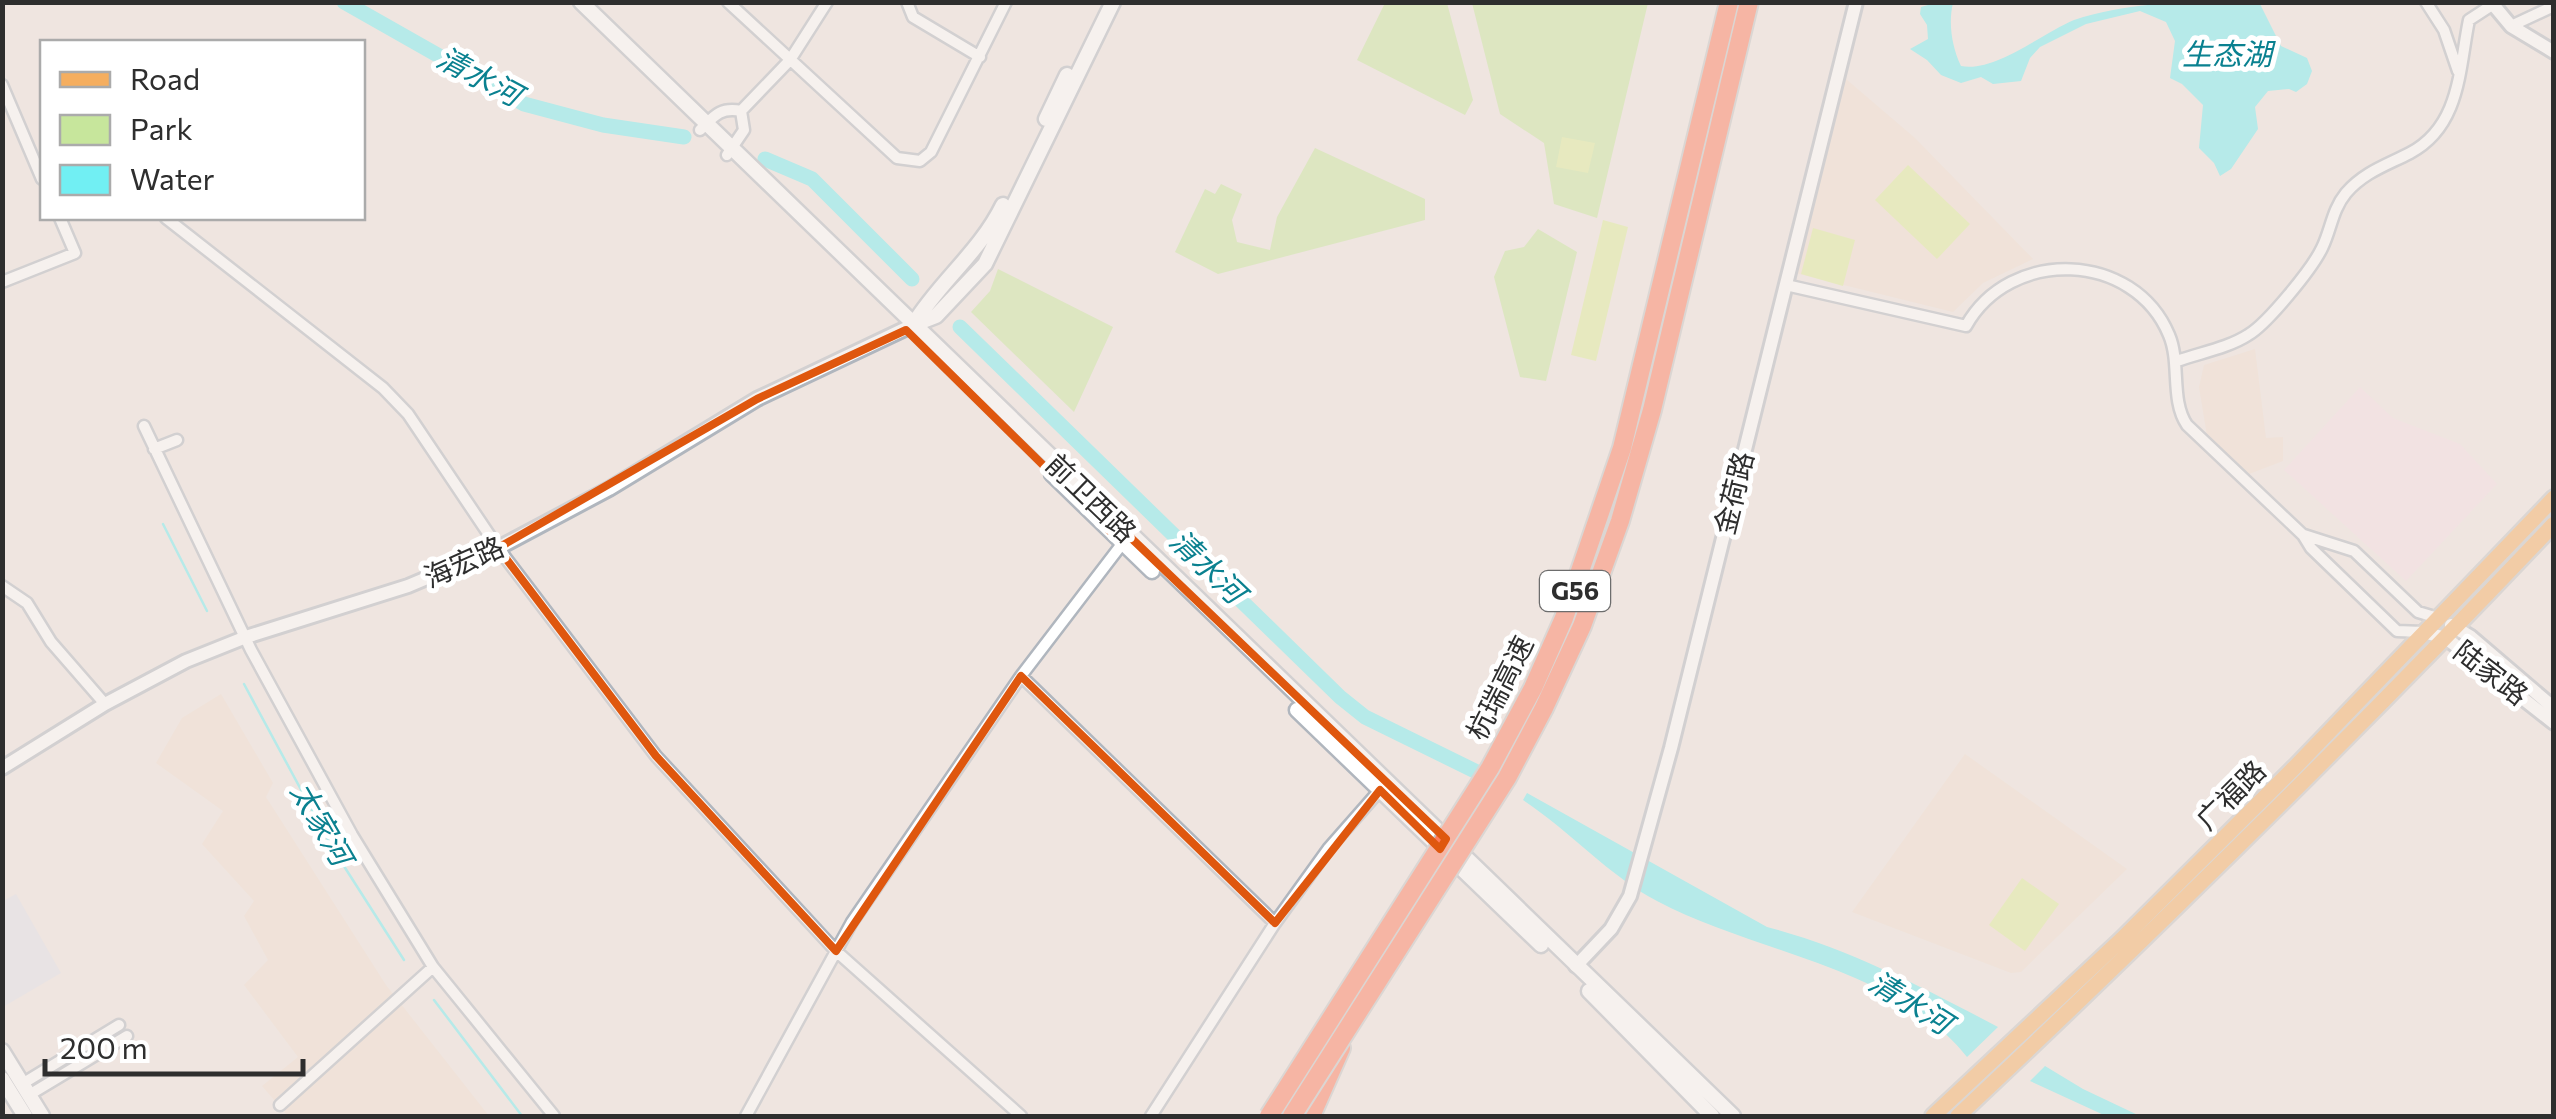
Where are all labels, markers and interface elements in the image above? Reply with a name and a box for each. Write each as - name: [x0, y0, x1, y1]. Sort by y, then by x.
- water label: 生态湖: [2182, 34, 2276, 71]
- water label: 清水河: [432, 37, 533, 115]
- legend: [40, 40, 365, 220]
- text: Road: [130, 59, 200, 96]
- text: Park: [130, 109, 193, 146]
- text: Water: [130, 159, 215, 196]
- street label: 前卫西路: [1040, 446, 1144, 548]
- street label: 金荷路: [1706, 448, 1760, 538]
- water label: 清水河: [1164, 521, 1258, 613]
- street label: 海宏路: [418, 528, 509, 594]
- road number: G56: [1540, 571, 1610, 611]
- street label: 杭瑞高速: [1459, 630, 1540, 745]
- street label: 陆家路: [2448, 633, 2535, 711]
- street label: 广福路: [2189, 753, 2272, 836]
- water label: 太家河: [285, 775, 364, 875]
- water label: 清水河: [1863, 961, 1964, 1043]
- scale bar: [45, 1014, 302, 1076]
- text: 200 m: [60, 1028, 148, 1065]

